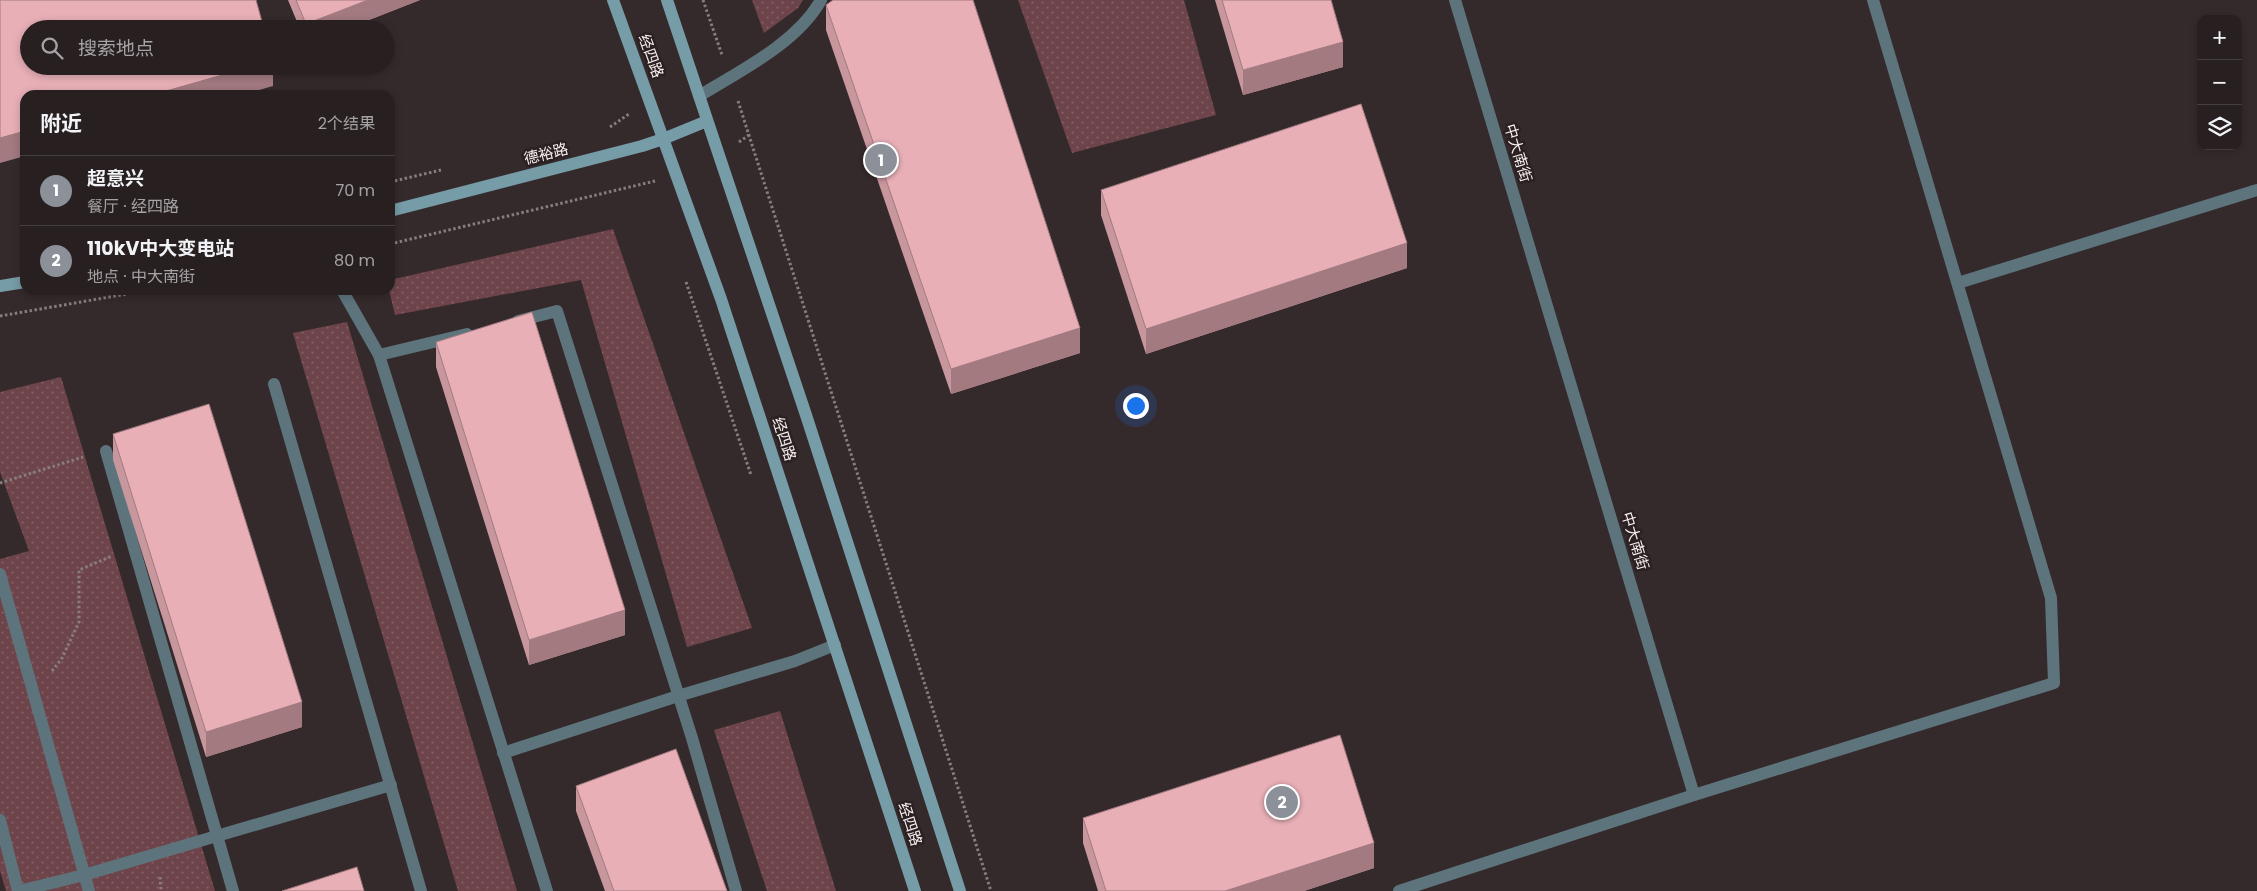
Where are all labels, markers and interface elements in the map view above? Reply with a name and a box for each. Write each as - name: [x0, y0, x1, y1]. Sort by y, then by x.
- map controls: [2197, 15, 2242, 150]
- button: +: [2197, 15, 2242, 60]
- search box: [20, 20, 395, 75]
- street label: 经四路: [634, 31, 669, 81]
- icon: search: [38, 34, 66, 62]
- text: 搜索地点: [78, 35, 154, 62]
- button: −: [2197, 60, 2242, 105]
- button: layers: [2197, 105, 2242, 150]
- text: 附近: [40, 109, 82, 138]
- text: 2个结果: [318, 112, 375, 135]
- street label: 中大南街: [1500, 121, 1537, 185]
- street label: 德裕路: [521, 138, 570, 169]
- pin: 1: [865, 141, 897, 179]
- text: 超意兴: [87, 165, 144, 192]
- text: 1: [53, 179, 59, 202]
- text: 70 m: [335, 179, 375, 202]
- text: 餐厅 · 经四路: [87, 195, 179, 218]
- text: 110kV中大变电站: [87, 235, 234, 262]
- text: 2: [51, 249, 61, 272]
- text: 80 m: [334, 249, 375, 272]
- text: 地点 · 中大南街: [87, 265, 195, 288]
- your location: [1123, 393, 1149, 419]
- street label: 经四路: [768, 414, 801, 463]
- street label: 中大南街: [1617, 509, 1654, 573]
- pin: 2: [1266, 783, 1298, 821]
- street label: 经四路: [894, 799, 927, 848]

